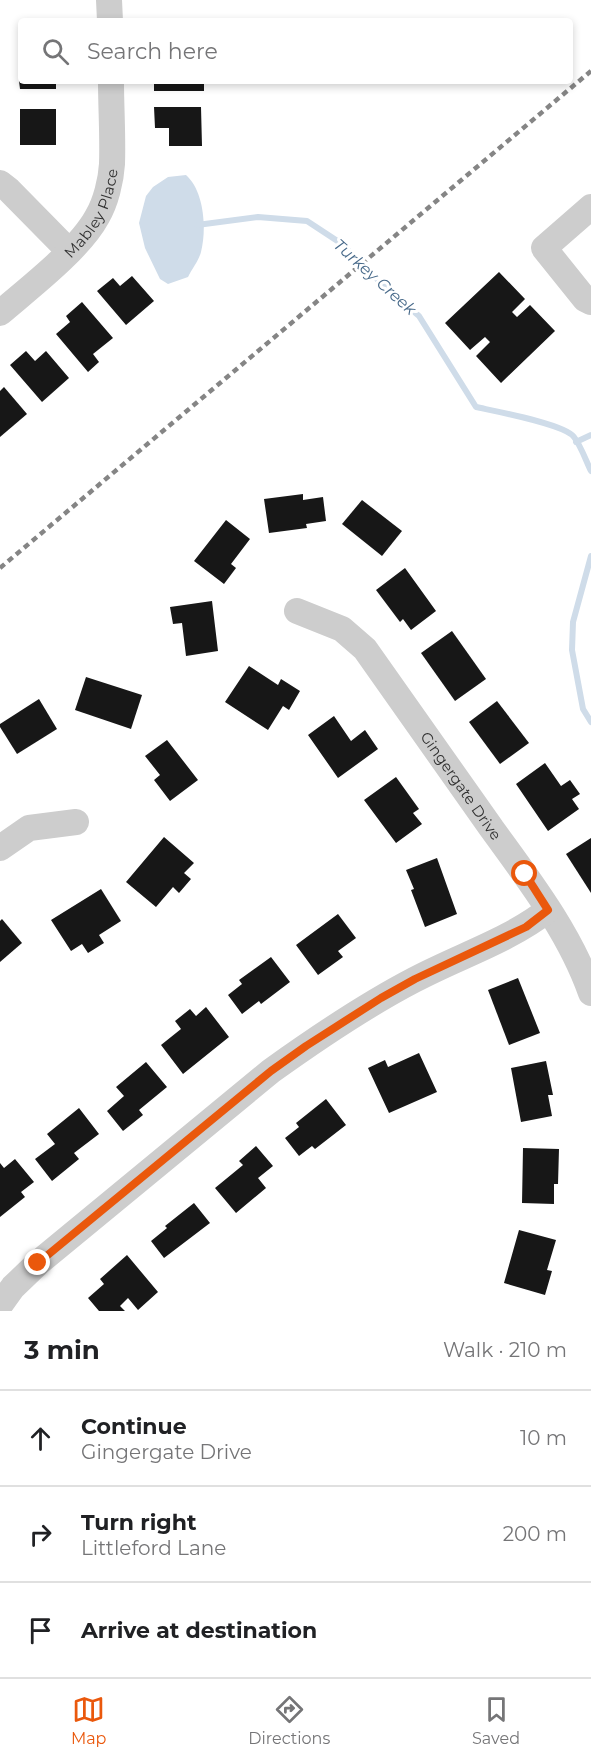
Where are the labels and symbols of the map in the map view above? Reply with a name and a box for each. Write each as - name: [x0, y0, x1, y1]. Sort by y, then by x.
- street label: Mabley Place: [60, 167, 121, 261]
- water label: Turkey Creek: [330, 235, 421, 320]
- street label: Gingergate Drive: [417, 727, 506, 843]
- route start: [511, 860, 537, 886]
- route end: [24, 1249, 50, 1275]

